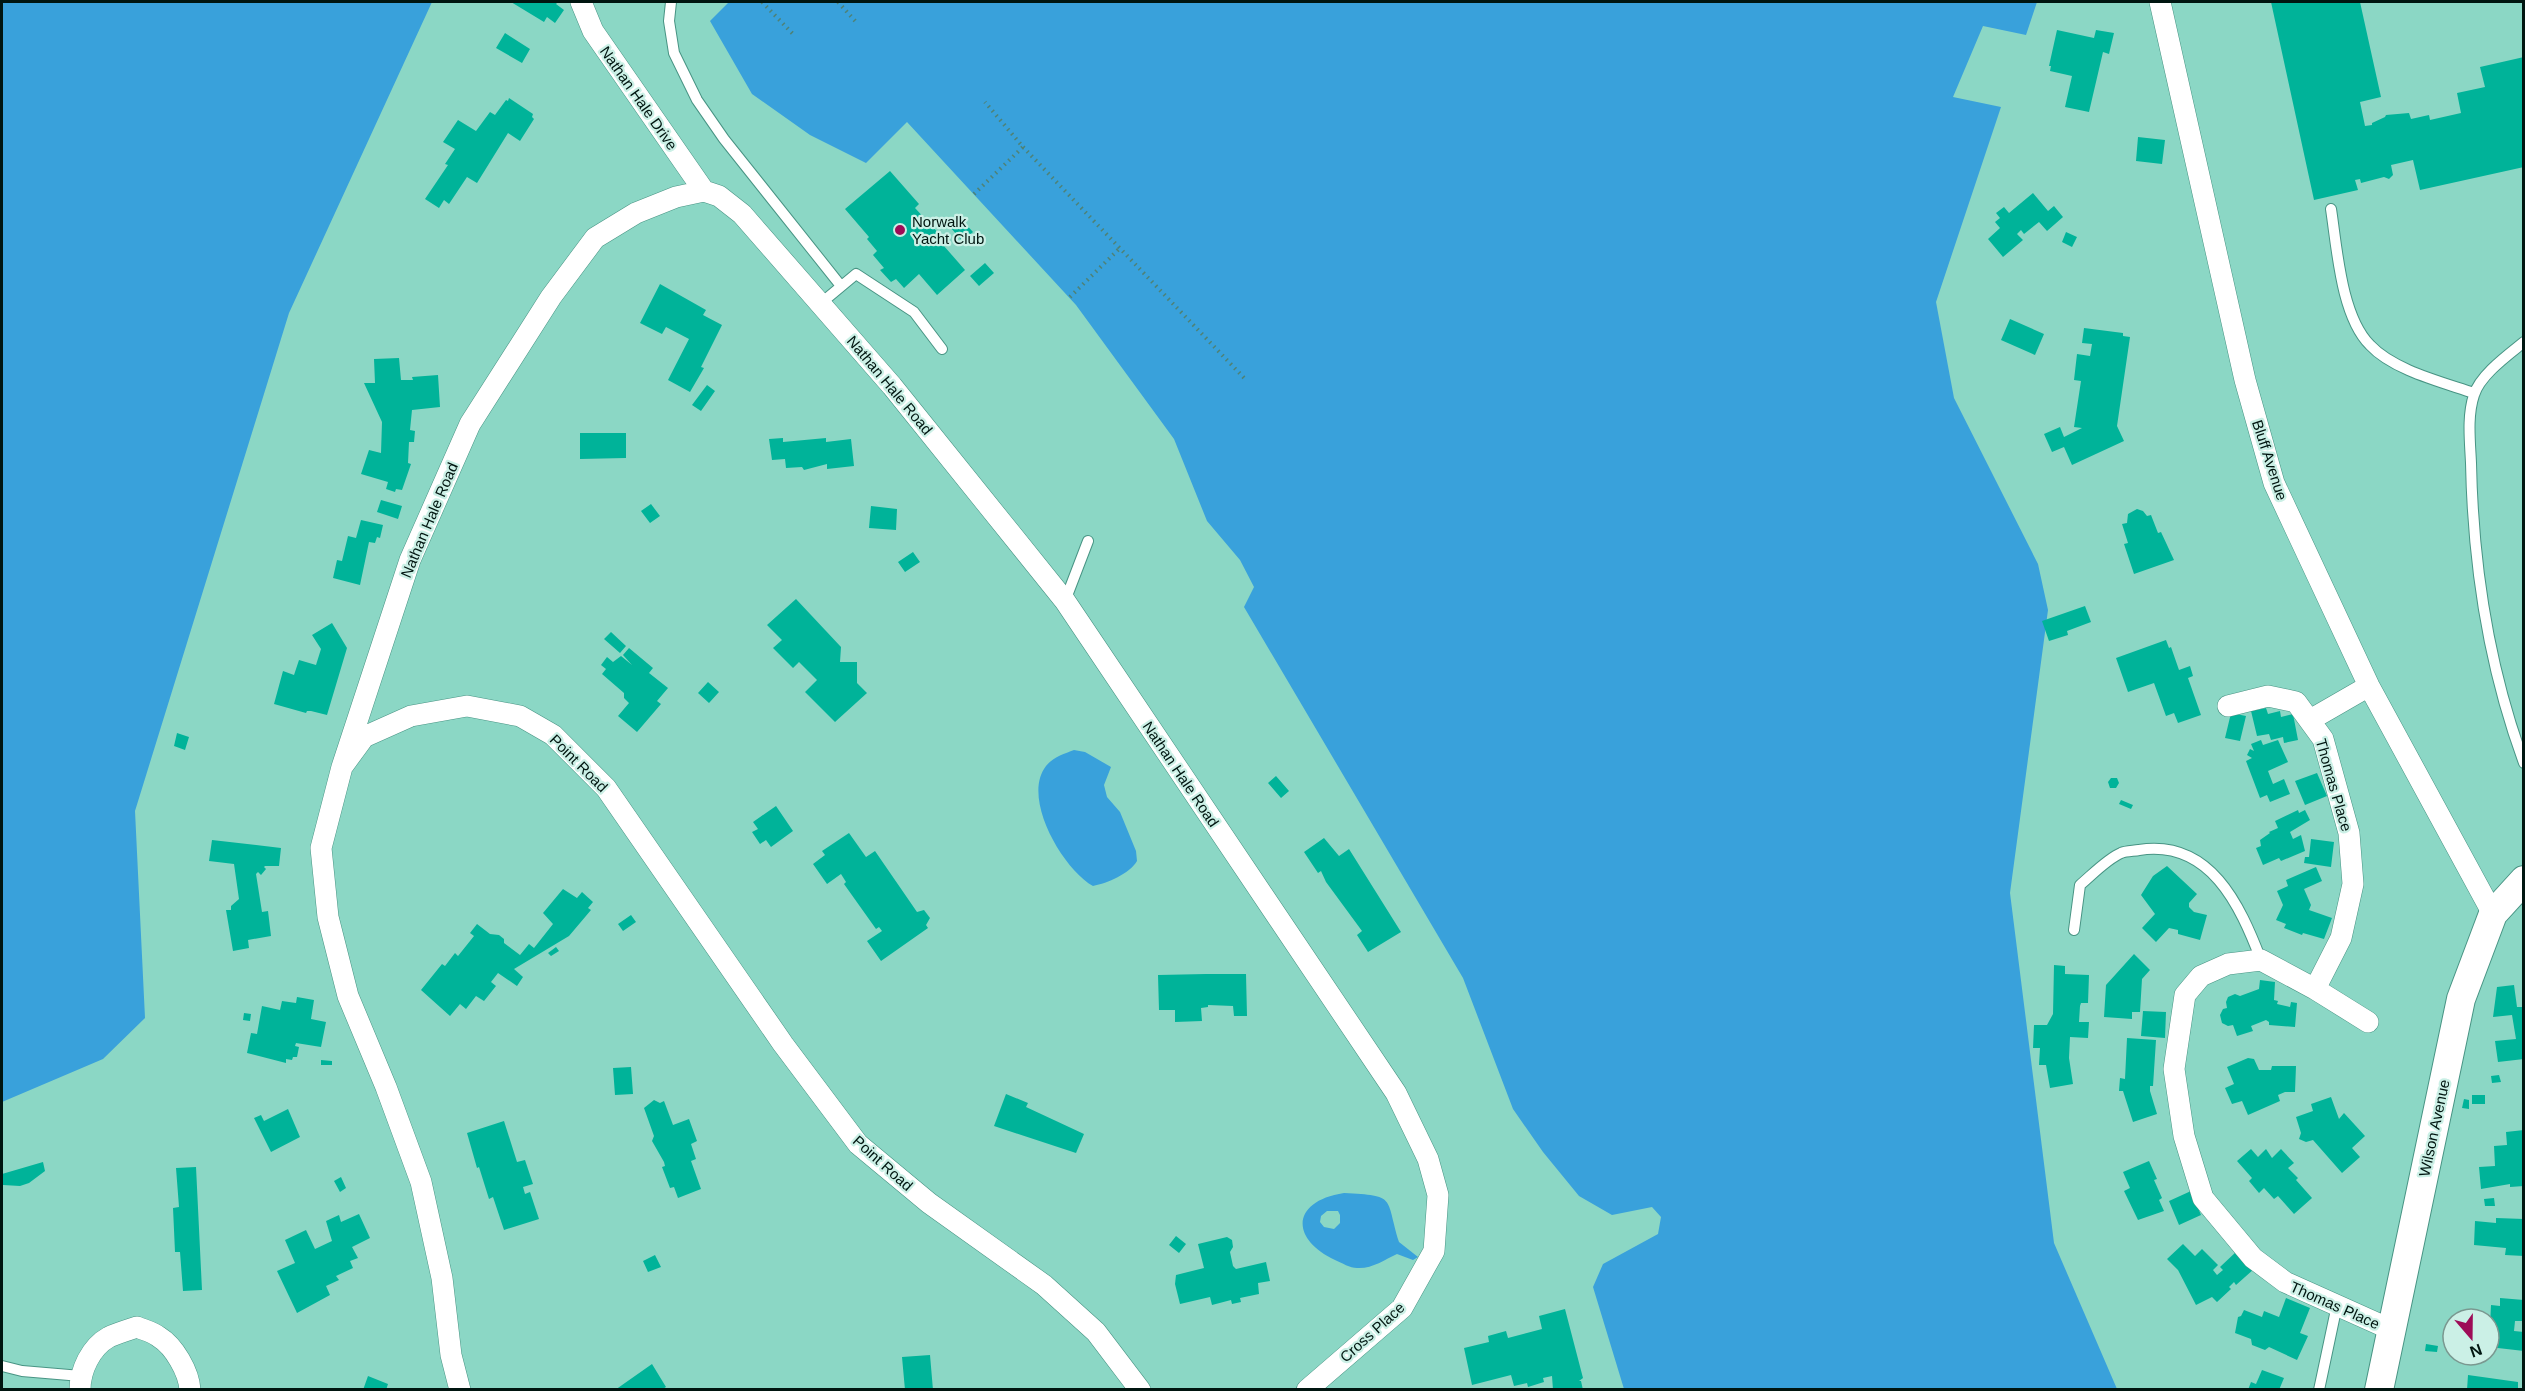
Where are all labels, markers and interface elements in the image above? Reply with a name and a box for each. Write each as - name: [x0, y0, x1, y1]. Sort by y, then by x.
- street label: Nathan Hale Drive: [597, 43, 681, 153]
- place label: Norwalk Yacht Club: [912, 213, 984, 247]
- marker: Norwalk Yacht Club: [893, 223, 907, 237]
- street label: Nathan Hale Road: [844, 332, 936, 438]
- street label: Bluff Avenue: [2249, 418, 2291, 502]
- street label: Nathan Hale Road: [397, 460, 461, 580]
- street label: Nathan Hale Road: [1139, 718, 1223, 830]
- street label: Point Road: [547, 731, 611, 795]
- street label: Thomas Place: [2313, 737, 2355, 833]
- street label: Wilson Avenue: [2415, 1078, 2453, 1178]
- street label: Point Road: [850, 1132, 916, 1194]
- street label: Thomas Place: [2288, 1278, 2382, 1332]
- street label: Cross Place: [1336, 1299, 1408, 1365]
- north arrow: [2441, 1307, 2501, 1367]
- text: N: [2468, 1341, 2484, 1361]

